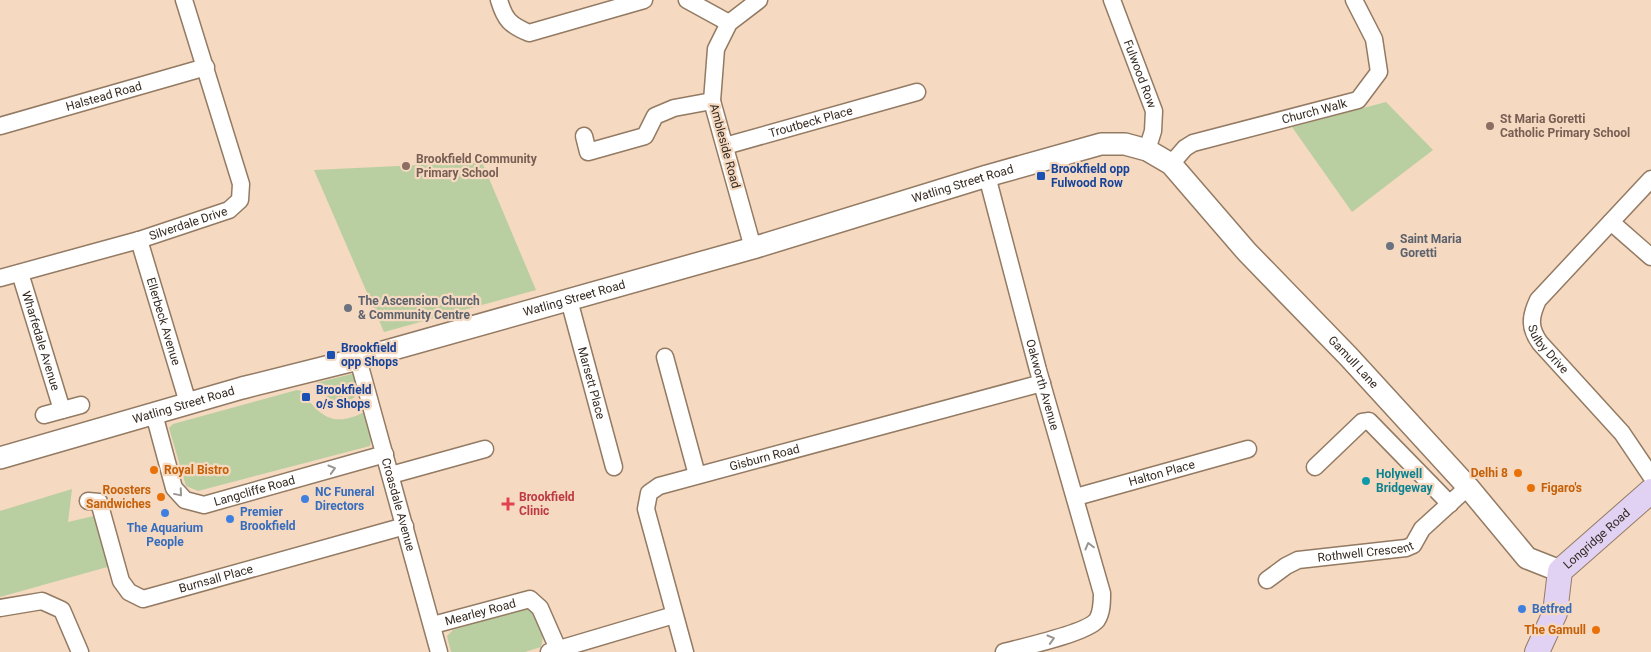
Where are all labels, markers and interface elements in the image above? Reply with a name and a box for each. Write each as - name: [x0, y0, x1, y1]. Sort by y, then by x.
- street label: Fulwood Row: [1121, 38, 1159, 110]
- street label: Halstead Road: [64, 79, 143, 114]
- street label: Church Walk: [1280, 96, 1349, 127]
- street label: Ambleside Road: [707, 102, 743, 190]
- street label: Troutbeck Place: [767, 103, 854, 140]
- place label: St Maria Goretti Catholic Primary School: [1500, 112, 1630, 140]
- marker: St Maria Goretti Catholic Primary School: [1484, 120, 1496, 132]
- place label: Brookfield Community Primary School: [416, 152, 538, 180]
- marker: Brookfield Community Primary School: [400, 160, 412, 172]
- street label: Watling Street Road: [910, 162, 1015, 206]
- place label: Brookfield opp Fulwood Row: [1051, 162, 1130, 190]
- marker: Brookfield opp Fulwood Row: [1035, 170, 1047, 182]
- street label: Silverdale Drive: [147, 204, 229, 243]
- place label: Saint Maria Goretti: [1400, 232, 1462, 260]
- marker: Saint Maria Goretti: [1384, 240, 1396, 252]
- street label: Ellerbeck Avenue: [144, 276, 183, 367]
- street label: Watling Street Road: [522, 277, 627, 319]
- street label: Wharfedale Avenue: [19, 289, 63, 392]
- place label: The Ascension Church & Community Centre: [358, 294, 480, 322]
- marker: The Ascension Church & Community Centre: [342, 302, 354, 314]
- street label: Sulby Drive: [1525, 323, 1571, 377]
- street label: Gamull Lane: [1325, 333, 1381, 391]
- street label: Oakworth Avenue: [1023, 338, 1062, 432]
- place label: Brookfield opp Shops: [341, 341, 398, 369]
- street label: Marsett Place: [575, 345, 608, 421]
- marker: Brookfield opp Shops: [325, 349, 337, 361]
- place label: Brookfield o/s Shops: [316, 383, 372, 411]
- street label: Watling Street Road: [131, 384, 236, 426]
- marker: Brookfield o/s Shops: [300, 391, 312, 403]
- street label: Gisburn Road: [728, 442, 801, 474]
- street label: Croasdale Avenue: [379, 456, 418, 553]
- street label: Halton Place: [1127, 457, 1196, 489]
- place label: Royal Bistro: [164, 463, 229, 477]
- marker: Royal Bistro: [148, 464, 160, 476]
- one-way arrow: [328, 464, 336, 474]
- place label: Delhi 8: [1471, 466, 1508, 480]
- place label: Holywell Bridgeway: [1376, 467, 1433, 495]
- marker: Delhi 8: [1512, 467, 1524, 479]
- street label: Langcliffe Road: [212, 473, 297, 509]
- marker: Holywell Bridgeway: [1360, 475, 1372, 487]
- place label: Figaro's: [1541, 481, 1582, 495]
- marker: Figaro's: [1525, 482, 1537, 494]
- place label: Roosters Sandwiches: [86, 483, 151, 511]
- place label: NC Funeral Directors: [315, 485, 374, 513]
- one-way arrow: [173, 487, 182, 496]
- place label: Brookfield Clinic: [519, 490, 575, 518]
- marker: Roosters Sandwiches: [155, 491, 167, 503]
- marker: NC Funeral Directors: [299, 493, 311, 505]
- marker: Brookfield Clinic: [501, 497, 515, 511]
- place label: Premier Brookfield: [240, 505, 296, 533]
- street label: Longridge Road: [1560, 506, 1633, 572]
- marker: The Aquarium People: [159, 507, 171, 519]
- marker: Premier Brookfield: [224, 513, 236, 525]
- place label: The Aquarium People: [127, 521, 203, 549]
- street label: Rothwell Crescent: [1317, 539, 1416, 565]
- one-way arrow: [1085, 542, 1095, 551]
- street label: Burnsall Place: [177, 562, 254, 596]
- street label: Mearley Road: [443, 596, 517, 629]
- place label: Betfred: [1532, 602, 1572, 616]
- marker: Betfred: [1516, 603, 1528, 615]
- place label: The Gamull: [1524, 623, 1586, 637]
- marker: The Gamull: [1590, 624, 1602, 636]
- one-way arrow: [1047, 634, 1055, 644]

